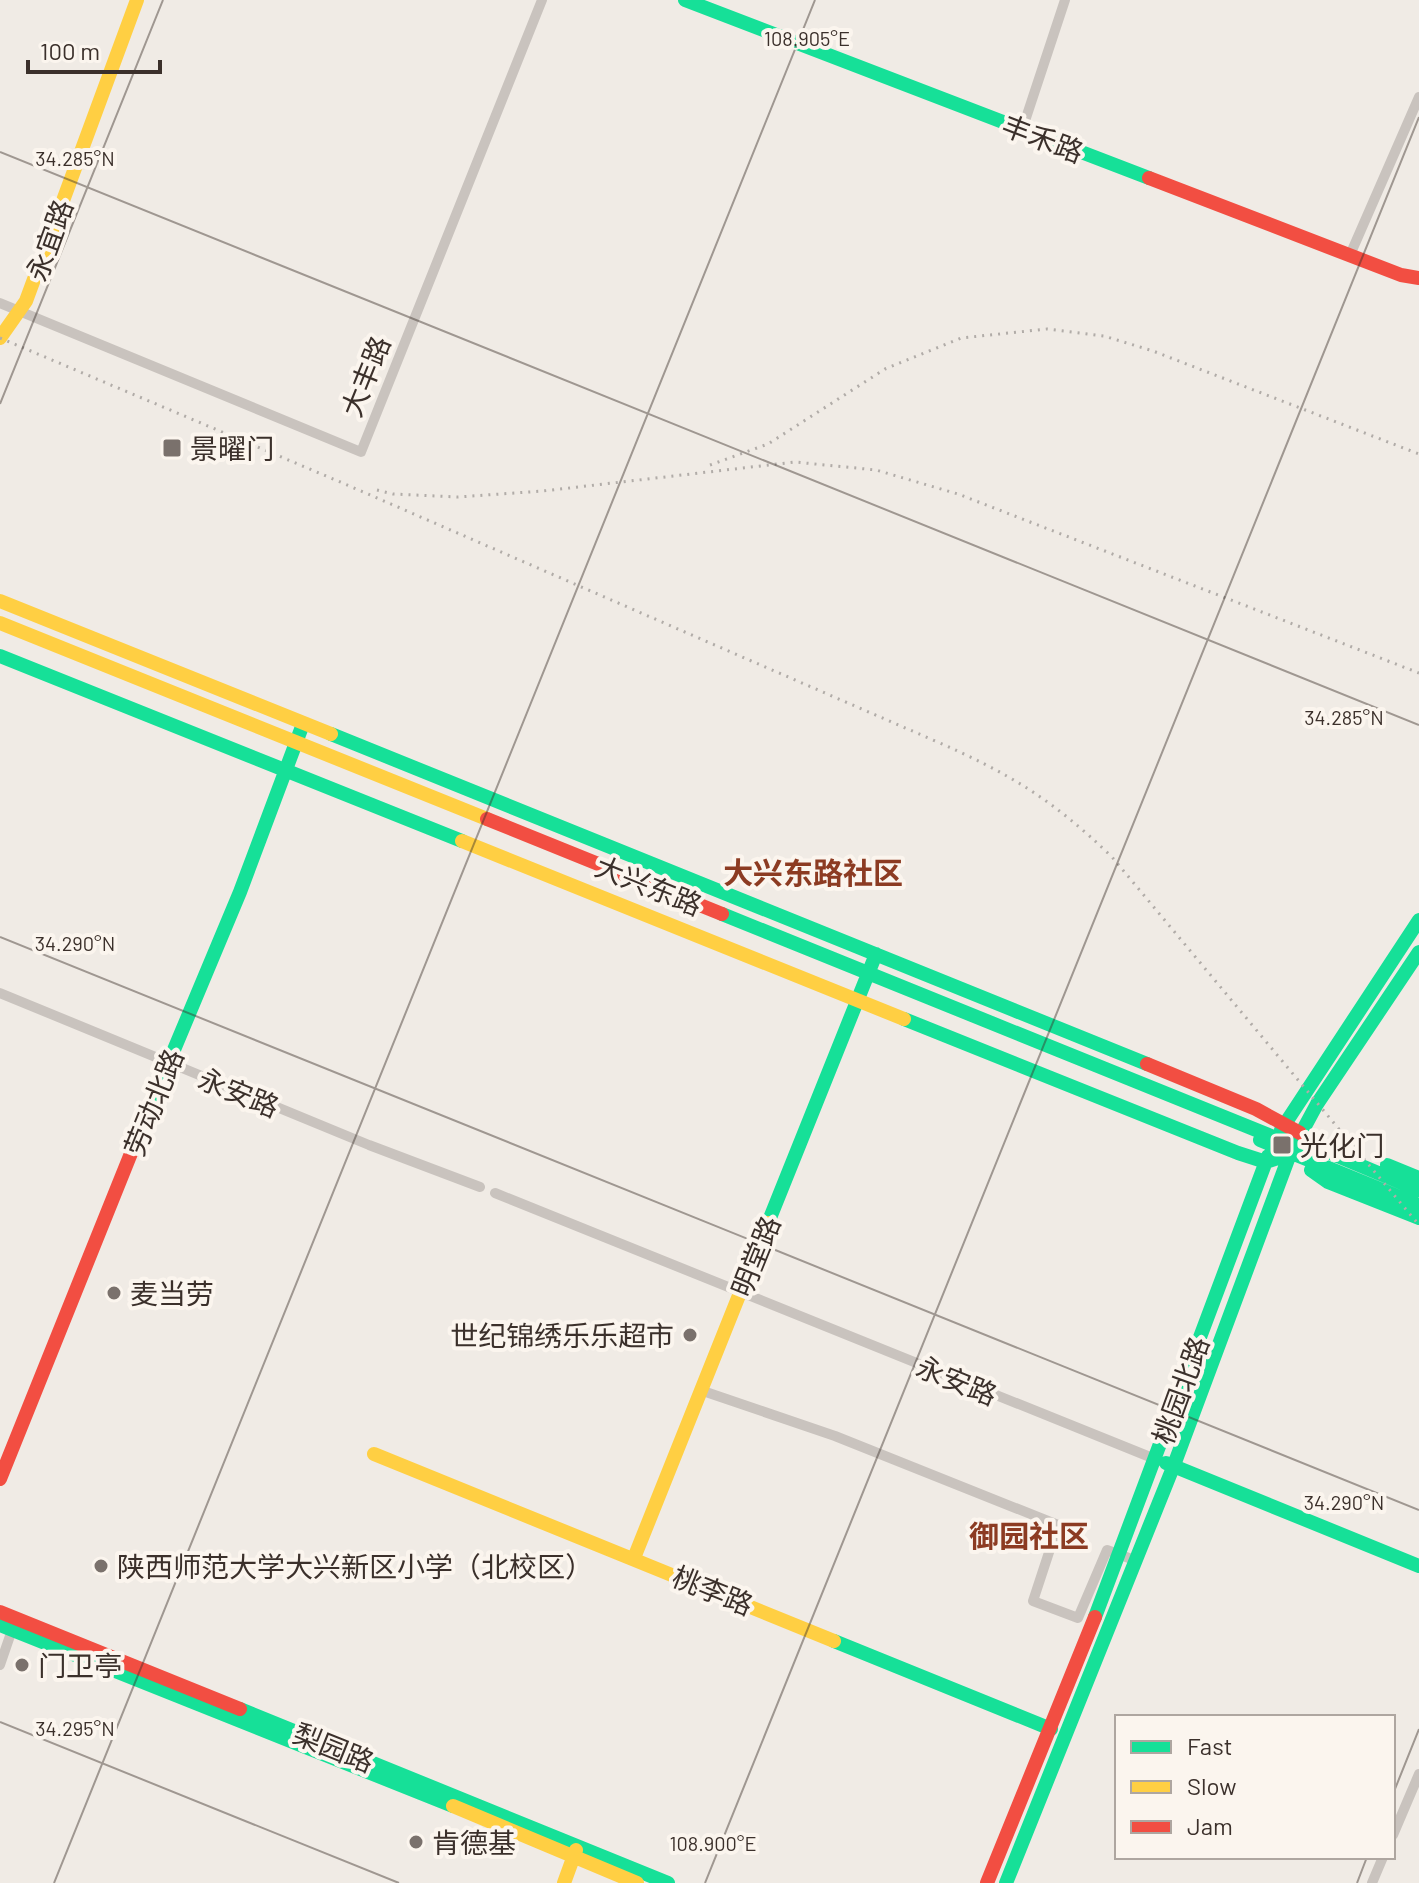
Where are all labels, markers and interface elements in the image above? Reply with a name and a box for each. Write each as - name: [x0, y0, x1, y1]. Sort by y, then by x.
- scale bar: [28, 24, 160, 74]
- text: 108.905°E: [764, 26, 850, 50]
- text: 100 m: [40, 36, 100, 65]
- street label: 丰禾路: [998, 107, 1088, 169]
- text: 34.285°N: [35, 146, 115, 170]
- street label: 永宜路: [19, 195, 79, 285]
- street label: 大丰路: [334, 331, 396, 421]
- place label: 景曜门: [190, 431, 274, 465]
- marker: 景曜门: [161, 437, 183, 459]
- text: 34.285°N: [1304, 705, 1384, 729]
- street label: 大兴东路: [591, 848, 707, 922]
- district label: 大兴东路社区: [723, 854, 903, 890]
- text: 34.290°N: [35, 931, 115, 955]
- street label: 劳动北路: [116, 1044, 190, 1160]
- street label: 永安路: [194, 1061, 284, 1123]
- place label: 光化门: [1300, 1128, 1384, 1162]
- marker: 光化门: [1271, 1134, 1293, 1156]
- street label: 明堂路: [724, 1211, 786, 1301]
- place label: 麦当劳: [130, 1276, 214, 1310]
- marker: 麦当劳: [105, 1284, 123, 1302]
- place label: 世纪锦绣乐乐超市: [450, 1318, 674, 1352]
- marker: 世纪锦绣乐乐超市: [681, 1326, 699, 1344]
- street label: 桃园北路: [1145, 1332, 1215, 1448]
- street label: 永安路: [912, 1349, 1002, 1411]
- text: 34.290°N: [1304, 1490, 1384, 1514]
- district label: 御园社区: [969, 1517, 1089, 1553]
- place label: 陕西师范大学大兴新区小学（北校区）: [117, 1549, 593, 1583]
- marker: 陕西师范大学大兴新区小学（北校区）: [92, 1557, 110, 1575]
- street label: 桃李路: [668, 1559, 758, 1621]
- place label: 门卫亭: [38, 1648, 122, 1682]
- marker: 门卫亭: [13, 1656, 31, 1674]
- legend: [1115, 1715, 1395, 1859]
- text: 34.295°N: [35, 1716, 115, 1740]
- street label: 梨园路: [289, 1716, 379, 1778]
- text: Fast: [1187, 1731, 1232, 1760]
- text: Slow: [1187, 1771, 1236, 1800]
- text: Jam: [1187, 1811, 1233, 1840]
- place label: 肯德基: [432, 1825, 516, 1859]
- text: 108.900°E: [669, 1831, 757, 1855]
- marker: 肯德基: [407, 1833, 425, 1851]

